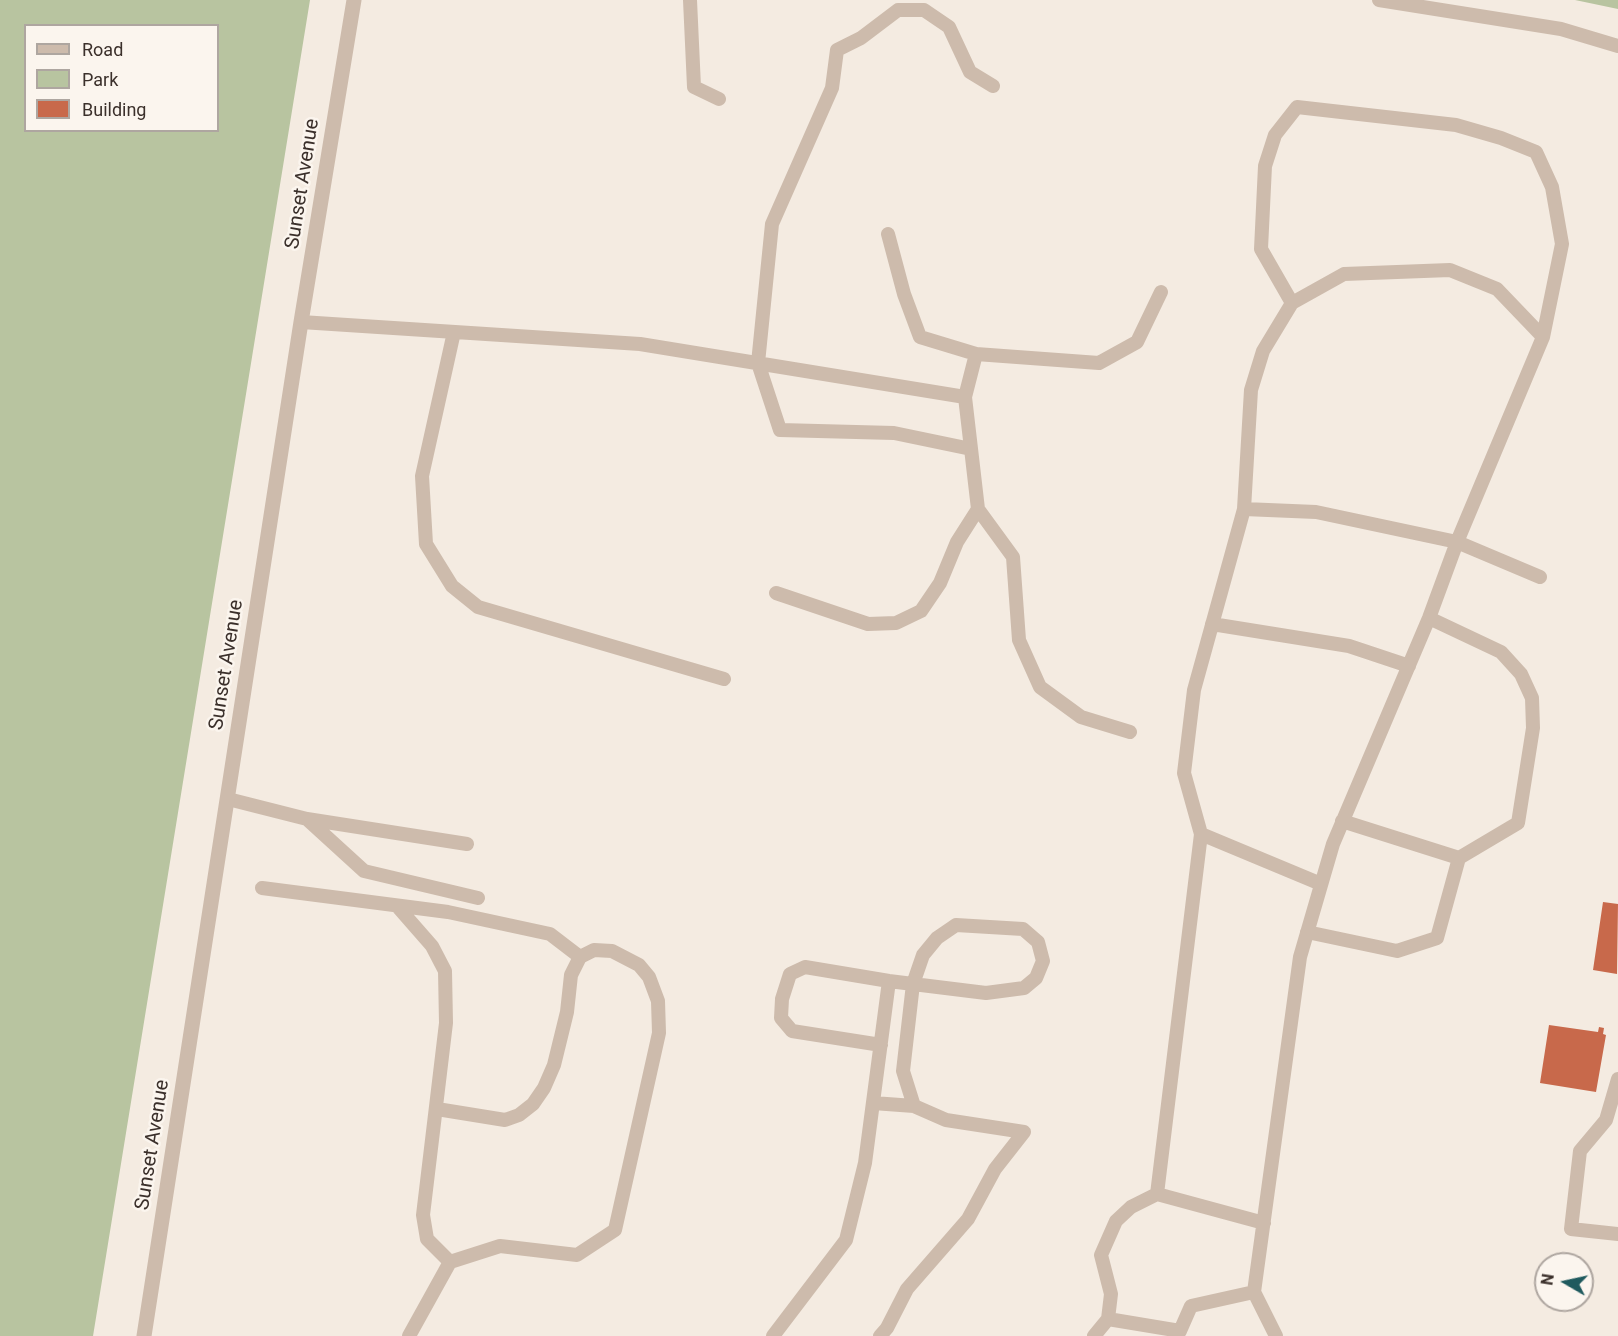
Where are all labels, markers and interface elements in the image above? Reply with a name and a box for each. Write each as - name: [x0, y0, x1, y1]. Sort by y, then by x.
- legend: [24, 24, 219, 132]
- text: Road: [82, 39, 123, 60]
- text: Park: [82, 69, 118, 90]
- text: Building: [82, 99, 146, 120]
- street label: Sunset Avenue: [281, 117, 325, 251]
- street label: Sunset Avenue: [205, 598, 249, 732]
- street label: Sunset Avenue: [131, 1078, 175, 1212]
- north arrow: [1534, 1252, 1594, 1312]
- text: N: [1537, 1272, 1558, 1286]

